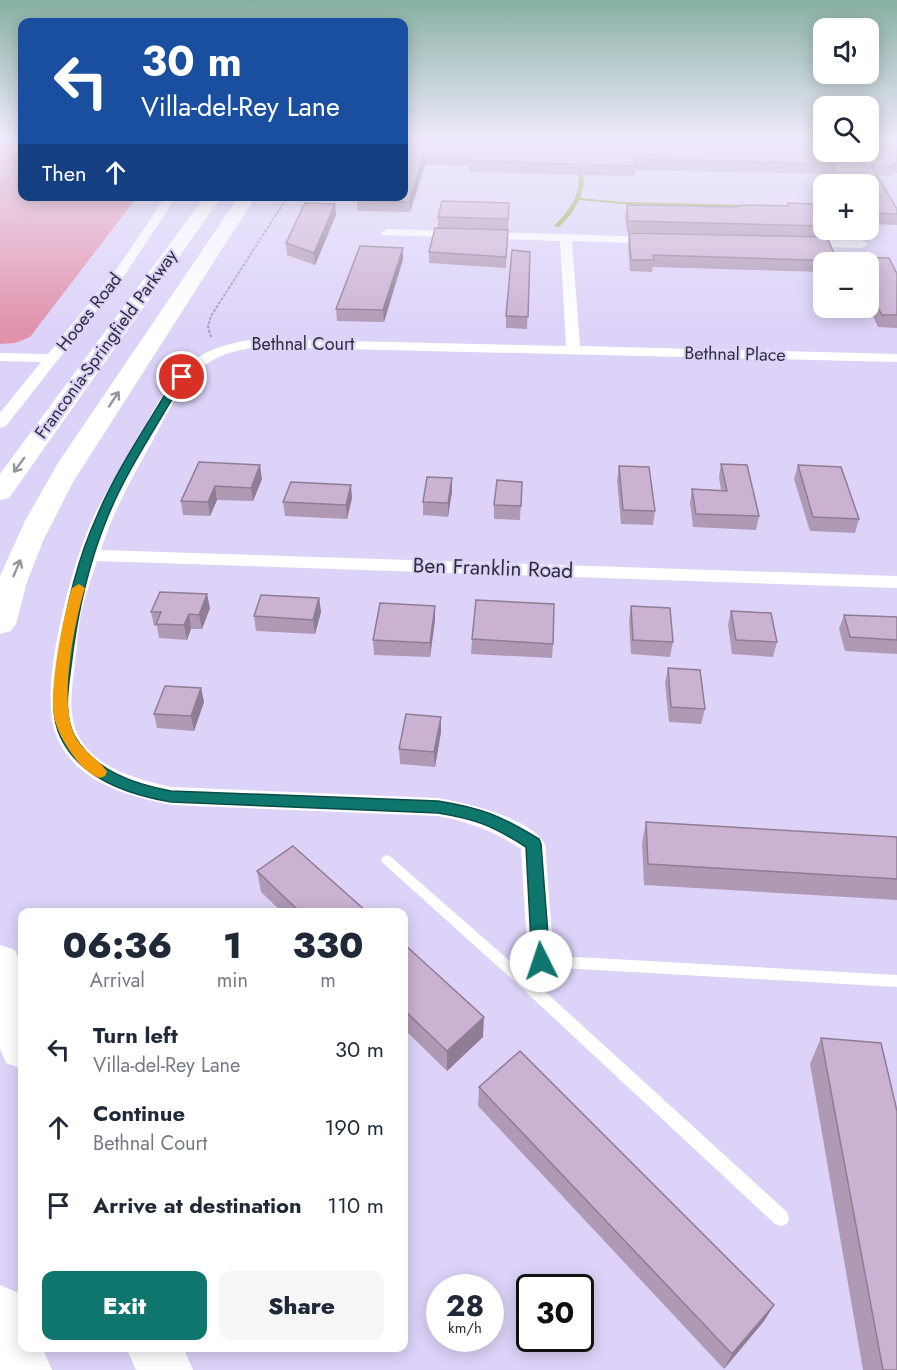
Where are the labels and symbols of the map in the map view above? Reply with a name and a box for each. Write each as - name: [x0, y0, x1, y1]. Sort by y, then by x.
- street label: Franconia-Springfield Parkway: [28, 244, 184, 444]
- street label: Hooes Road: [50, 267, 128, 357]
- street label: Bethnal Court: [252, 331, 355, 357]
- street label: Bethnal Place: [684, 340, 786, 368]
- pin: [156, 351, 207, 402]
- one-way arrow: [108, 391, 120, 408]
- one-way arrow: [13, 456, 25, 472]
- street label: Ben Franklin Road: [412, 550, 574, 586]
- one-way arrow: [12, 559, 23, 577]
- position arrow: [509, 929, 573, 993]
- speed limit sign: 30: [516, 1274, 594, 1352]

